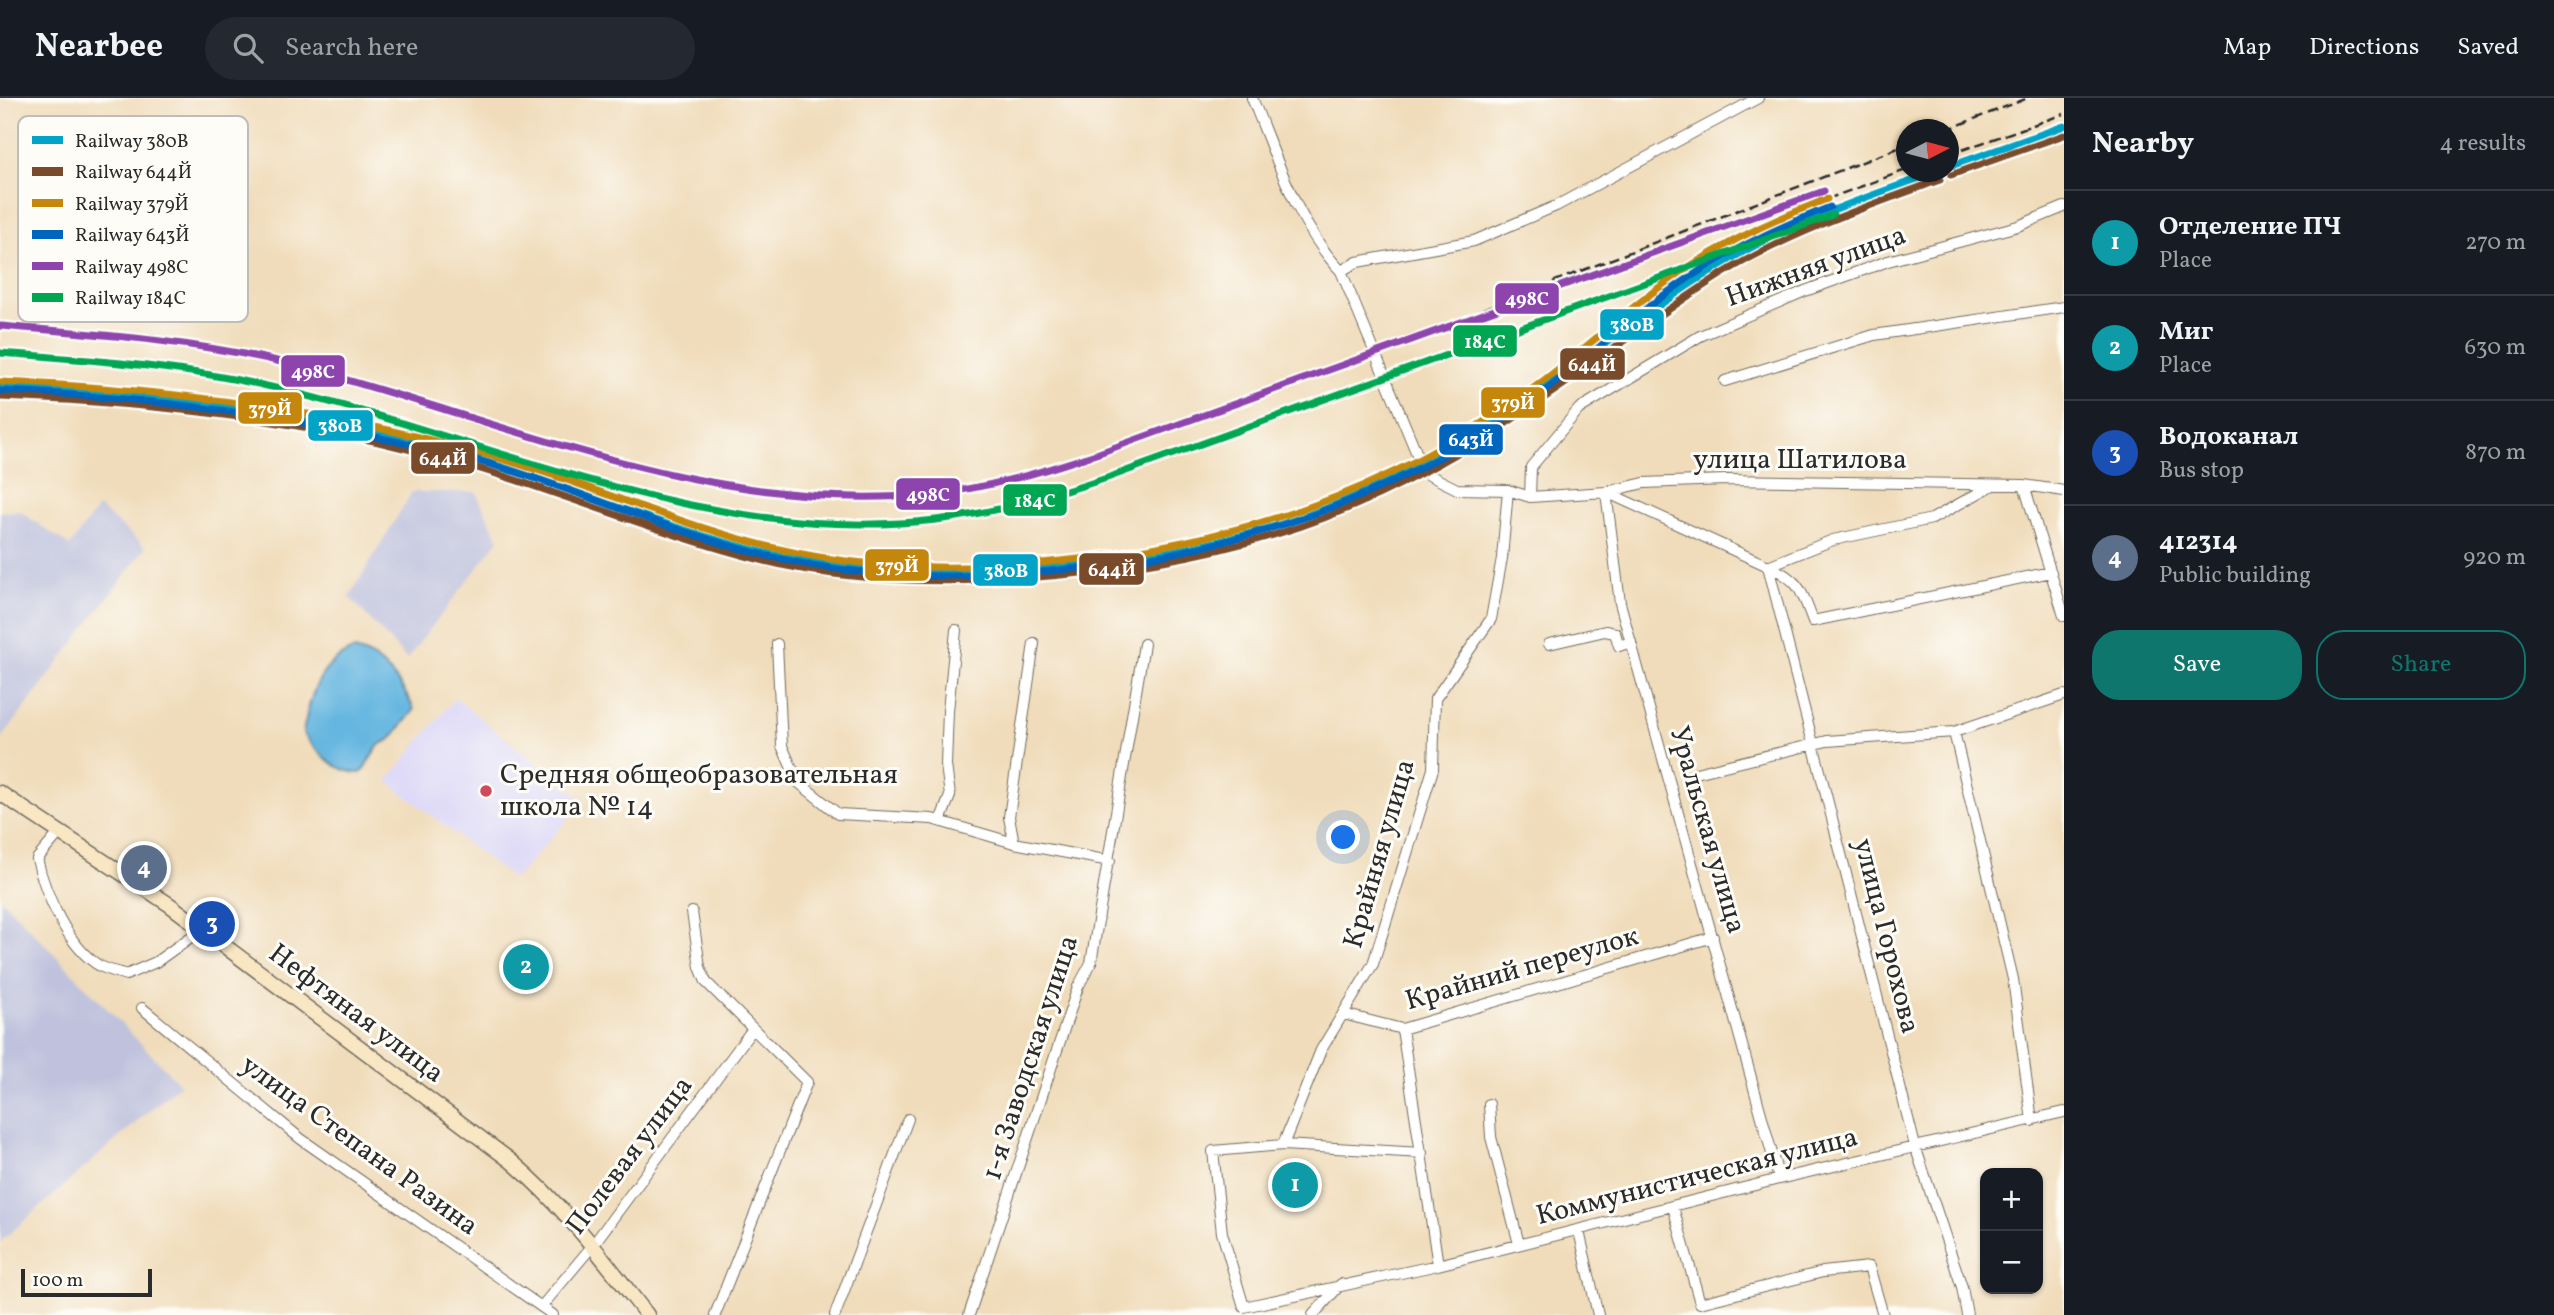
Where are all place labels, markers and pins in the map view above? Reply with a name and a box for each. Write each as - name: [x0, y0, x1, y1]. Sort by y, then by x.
- place label: Средняя общеобразовательная школа № 14: [500, 756, 898, 827]
- marker: Средняя общеобразовательная школа № 14: [478, 783, 494, 799]
- pin: 4: [121, 842, 167, 894]
- pin: 3: [189, 898, 235, 950]
- pin: 2: [503, 941, 549, 993]
- pin: 1: [1272, 1159, 1318, 1211]

